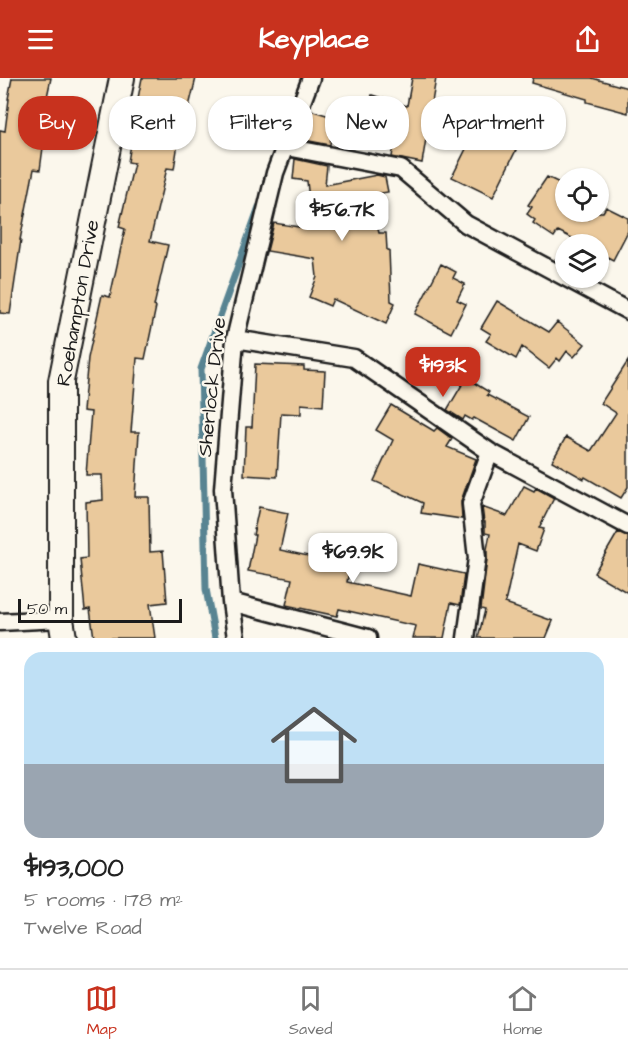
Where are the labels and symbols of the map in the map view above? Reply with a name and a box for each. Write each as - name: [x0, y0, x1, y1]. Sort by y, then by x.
- pin: $56.7K: [293, 191, 391, 242]
- street label: Roehampton Drive: [50, 217, 106, 388]
- street label: Sherlock Drive: [191, 316, 233, 458]
- pin: $193K: [401, 347, 485, 398]
- pin: $69.9K: [304, 533, 402, 584]
- scale bar: [18, 596, 182, 624]

